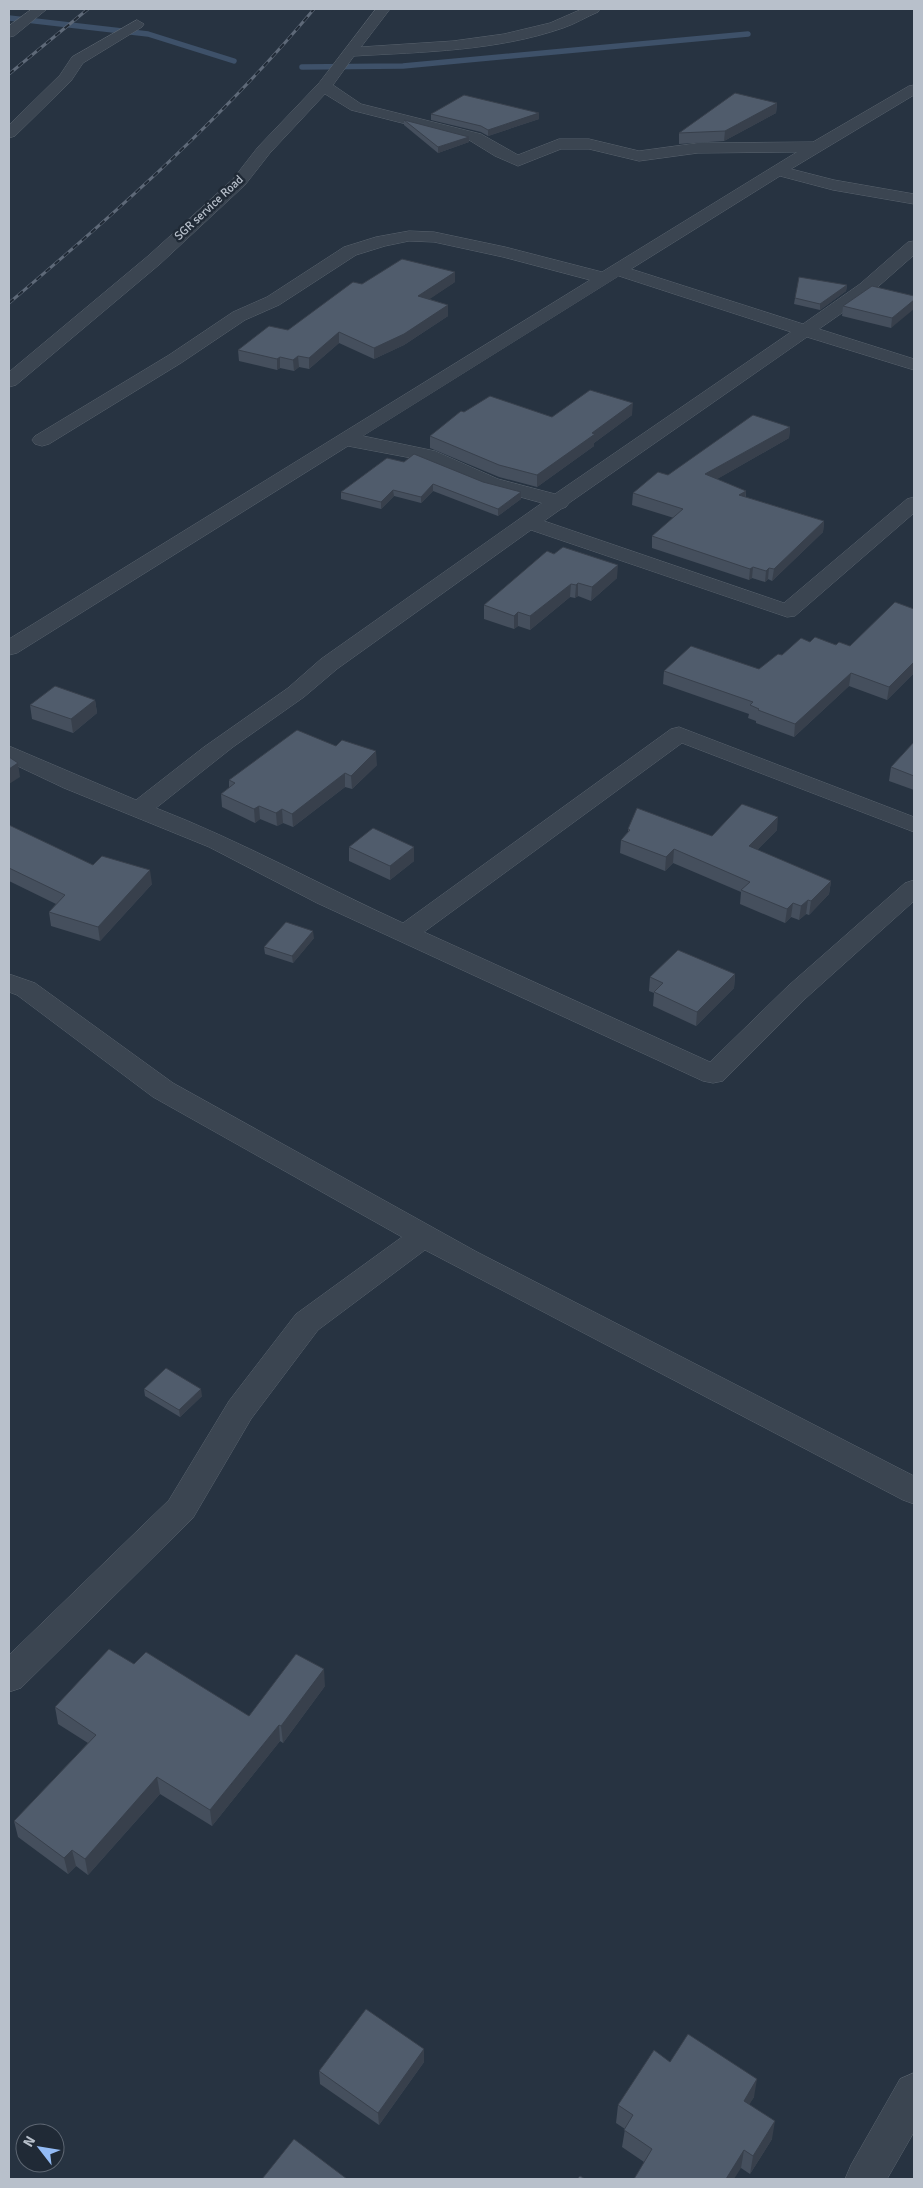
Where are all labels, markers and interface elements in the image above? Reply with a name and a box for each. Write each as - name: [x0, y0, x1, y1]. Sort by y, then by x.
- street label: SGR service Road: [171, 172, 247, 244]
- north arrow: [15, 2123, 65, 2173]
- text: N: [19, 2133, 39, 2150]

